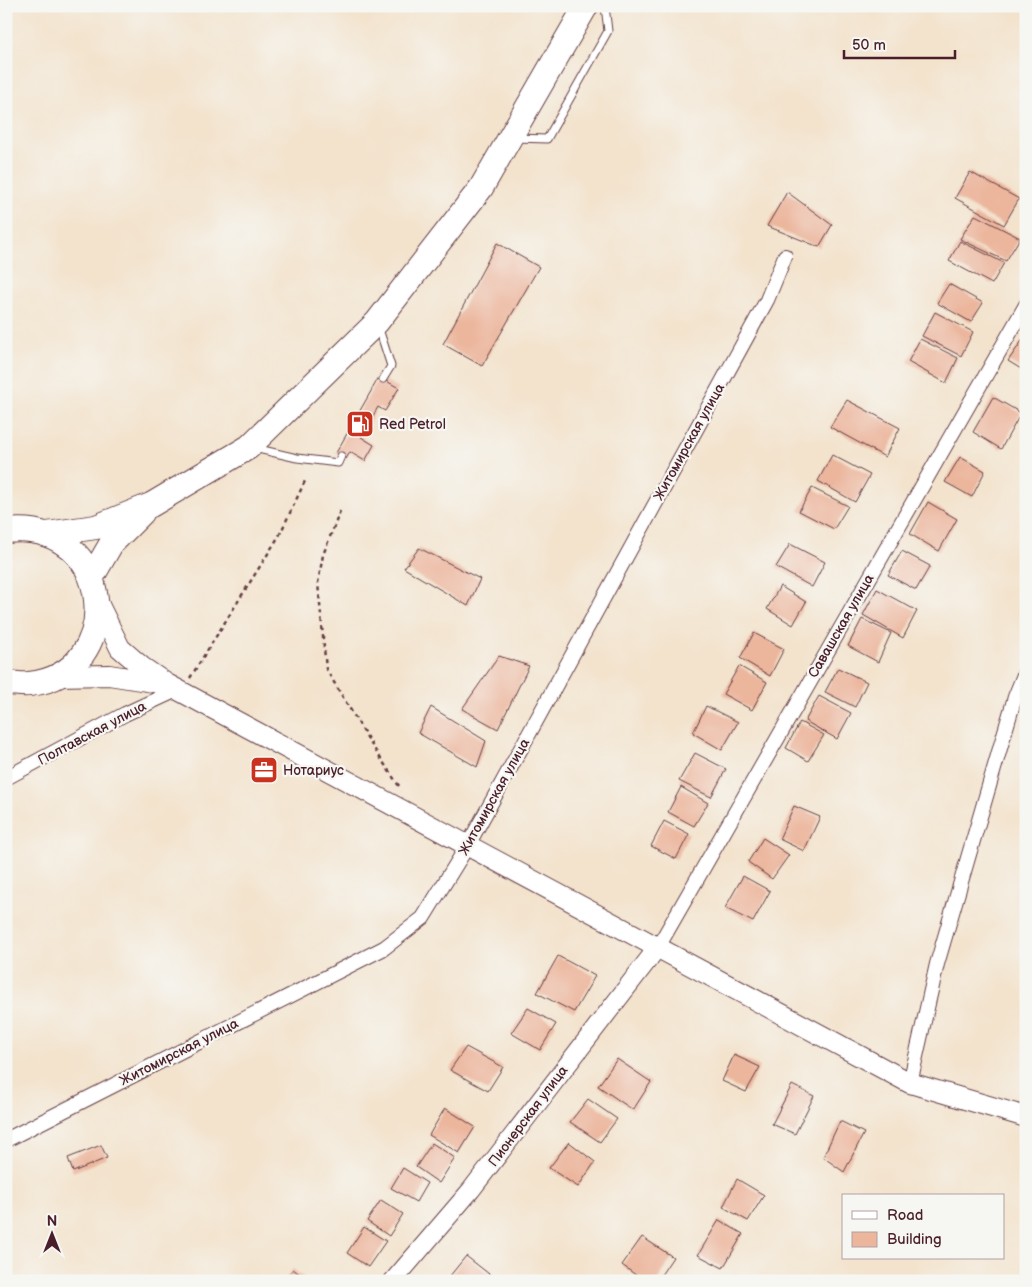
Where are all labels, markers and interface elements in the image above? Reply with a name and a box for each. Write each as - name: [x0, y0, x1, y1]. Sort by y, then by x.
- scale bar: [844, 28, 956, 60]
- text: 50 m: [852, 36, 886, 55]
- street label: Житомирская улица: [650, 380, 729, 503]
- fuel station icon: Red Petrol: [345, 409, 375, 439]
- place label: Red Petrol: [379, 416, 446, 433]
- street label: Савашская улица: [804, 571, 878, 681]
- street label: Полтавская улица: [35, 697, 150, 769]
- street label: Житомирская улица: [455, 735, 534, 858]
- office icon: Нотариус: [249, 755, 279, 785]
- place label: Нотариус: [283, 762, 344, 779]
- street label: Житомирская улица: [117, 1014, 242, 1089]
- street label: Пионерская улица: [485, 1062, 572, 1170]
- legend: [842, 1194, 1004, 1260]
- text: Road: [887, 1206, 923, 1225]
- north arrow: [28, 1210, 78, 1260]
- text: N: [47, 1213, 57, 1230]
- text: Building: [887, 1230, 942, 1249]

